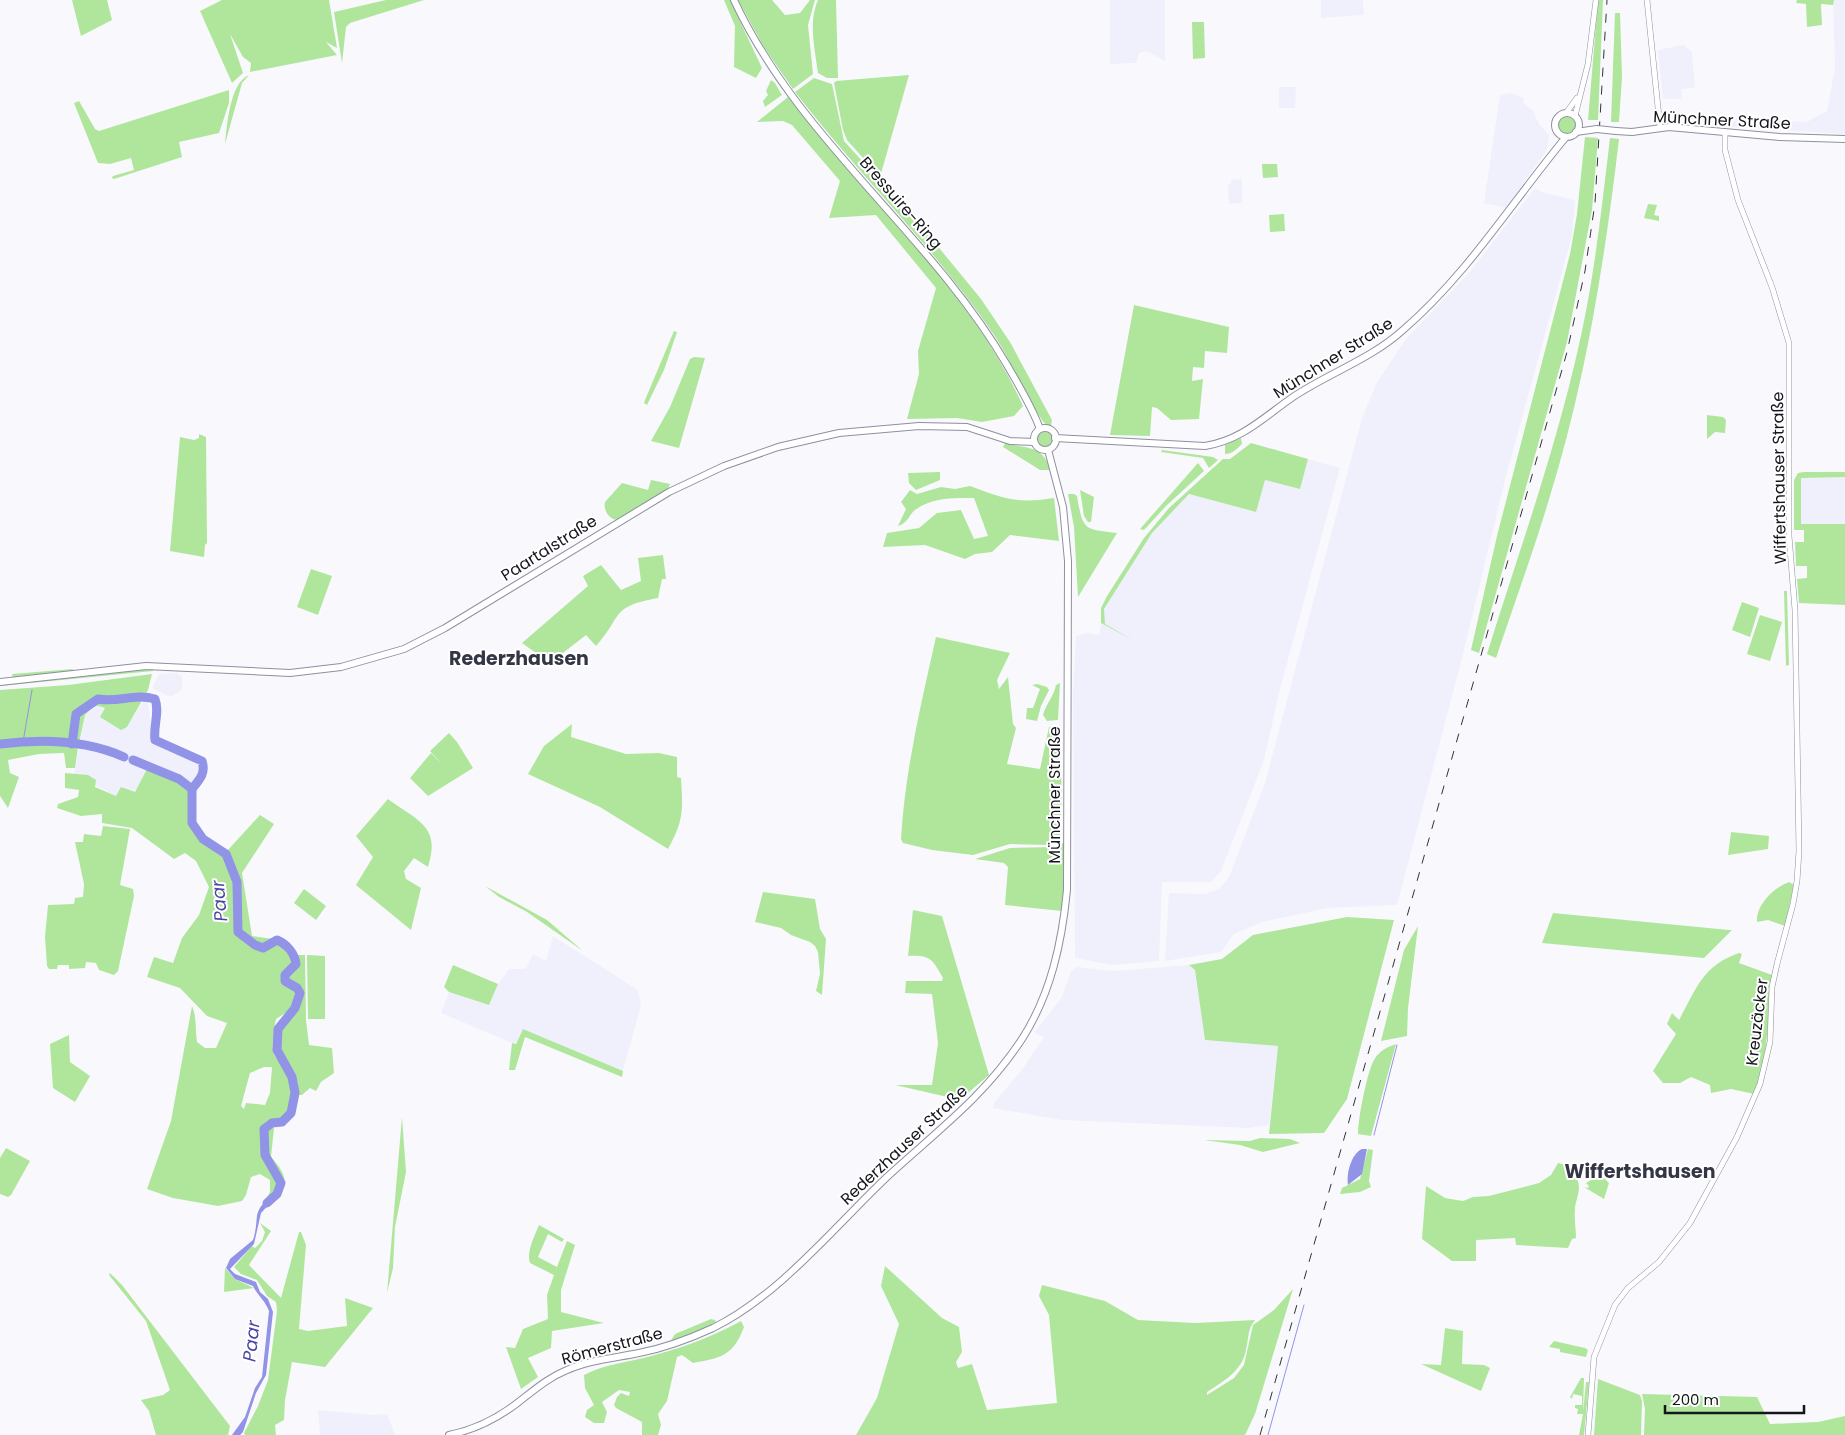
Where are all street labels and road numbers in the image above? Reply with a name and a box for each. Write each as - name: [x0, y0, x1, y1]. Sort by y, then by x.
- street label: Münchner Straße: [1653, 105, 1791, 135]
- street label: Bressuire-Ring: [854, 152, 948, 254]
- street label: Münchner Straße: [1269, 312, 1397, 404]
- street label: Wiffertshauser Straße: [1766, 391, 1792, 565]
- street label: Paartalstraße: [497, 509, 601, 587]
- street label: Münchner Straße: [1043, 726, 1066, 864]
- street label: Kreuzäcker: [1740, 977, 1774, 1067]
- street label: Rederzhauser Straße: [835, 1080, 973, 1210]
- street label: Römerstraße: [559, 1321, 665, 1371]

